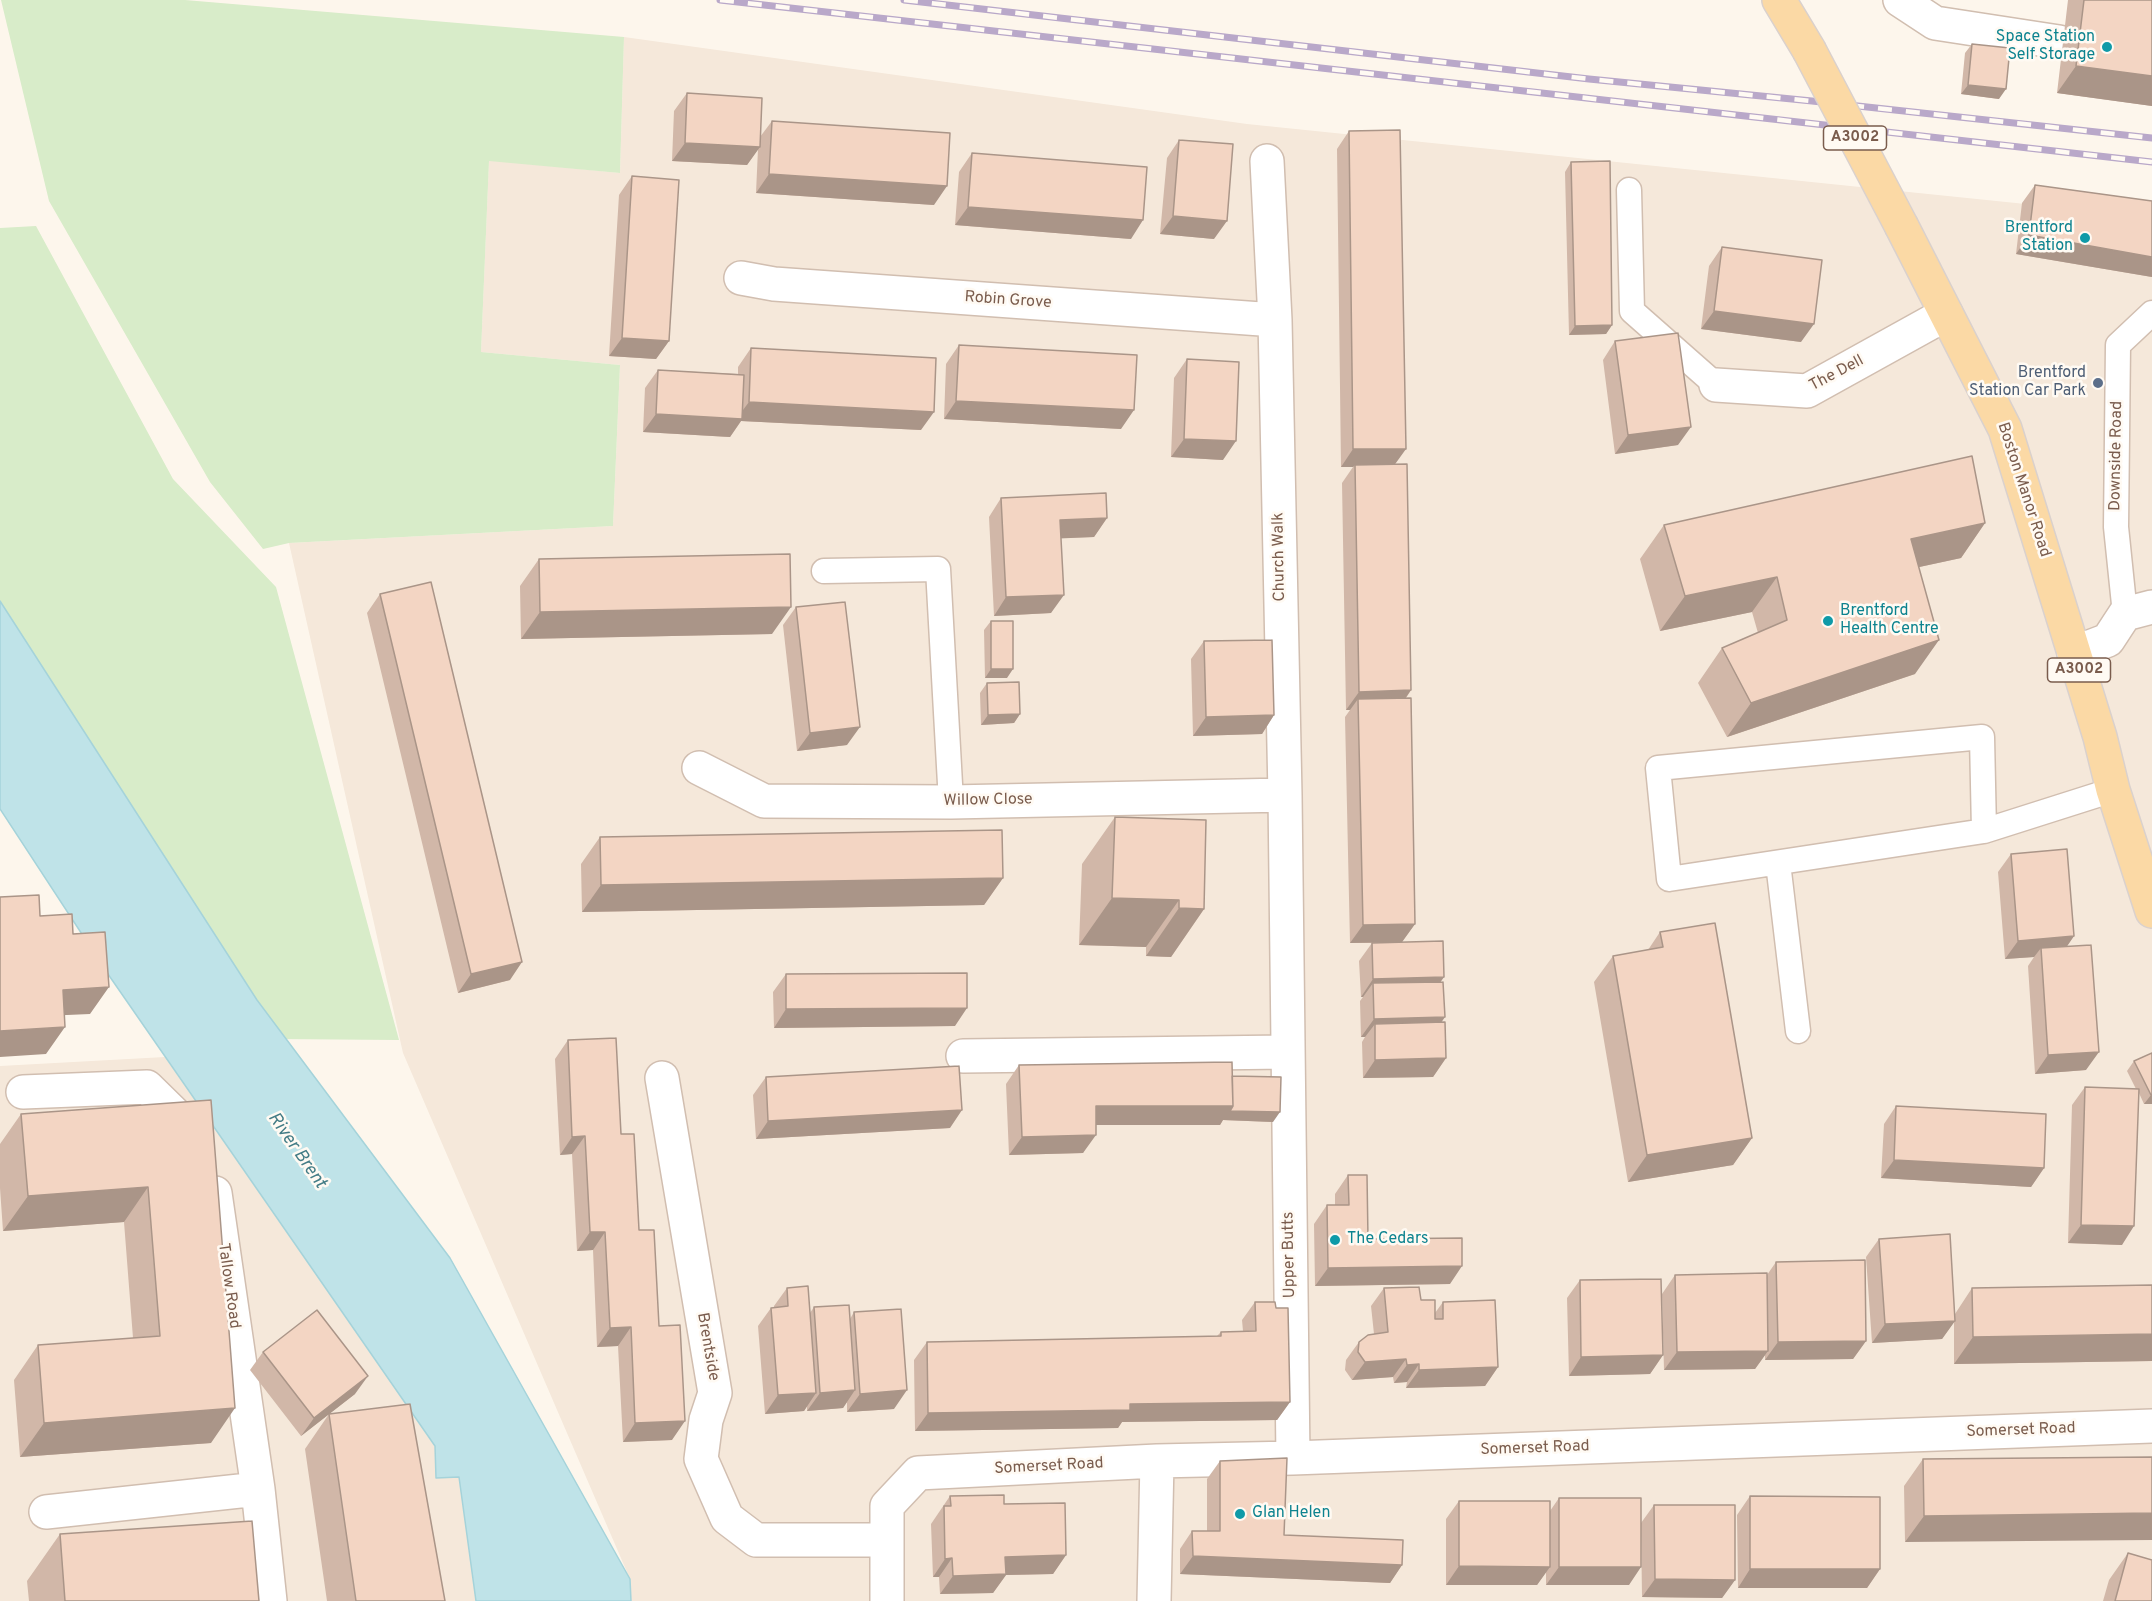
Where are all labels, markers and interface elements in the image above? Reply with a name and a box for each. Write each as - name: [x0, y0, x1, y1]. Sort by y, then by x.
- place label: Space Station Self Storage: [1996, 28, 2095, 66]
- marker: Space Station Self Storage: [2100, 40, 2114, 54]
- road number: A3002: [1824, 126, 1886, 150]
- place label: Brentford Station: [2005, 219, 2073, 257]
- marker: Brentford Station: [2078, 231, 2092, 245]
- street label: Robin Grove: [964, 288, 1052, 314]
- street label: The Dell: [1807, 352, 1867, 396]
- place label: Brentford Station Car Park: [1969, 364, 2086, 402]
- marker: Brentford Station Car Park: [2091, 376, 2105, 390]
- street label: Downside Road: [2106, 401, 2128, 511]
- street label: Boston Manor Road: [1992, 420, 2054, 560]
- street label: Church Walk: [1270, 512, 1290, 602]
- place label: Brentford Health Centre: [1840, 602, 1939, 640]
- marker: Brentford Health Centre: [1821, 614, 1835, 628]
- road number: A3002: [2048, 658, 2110, 682]
- street label: Willow Close: [943, 791, 1033, 811]
- water label: River Brent: [262, 1109, 330, 1193]
- street label: Upper Butts: [1280, 1211, 1300, 1299]
- place label: The Cedars: [1347, 1230, 1428, 1250]
- marker: The Cedars: [1328, 1233, 1342, 1247]
- street label: Tallow Road: [213, 1242, 243, 1330]
- street label: Brentside: [692, 1311, 722, 1383]
- street label: Somerset Road: [1966, 1419, 2076, 1443]
- street label: Somerset Road: [1480, 1437, 1590, 1461]
- street label: Somerset Road: [994, 1455, 1104, 1479]
- place label: Glan Helen: [1252, 1504, 1330, 1524]
- marker: Glan Helen: [1233, 1507, 1247, 1521]

